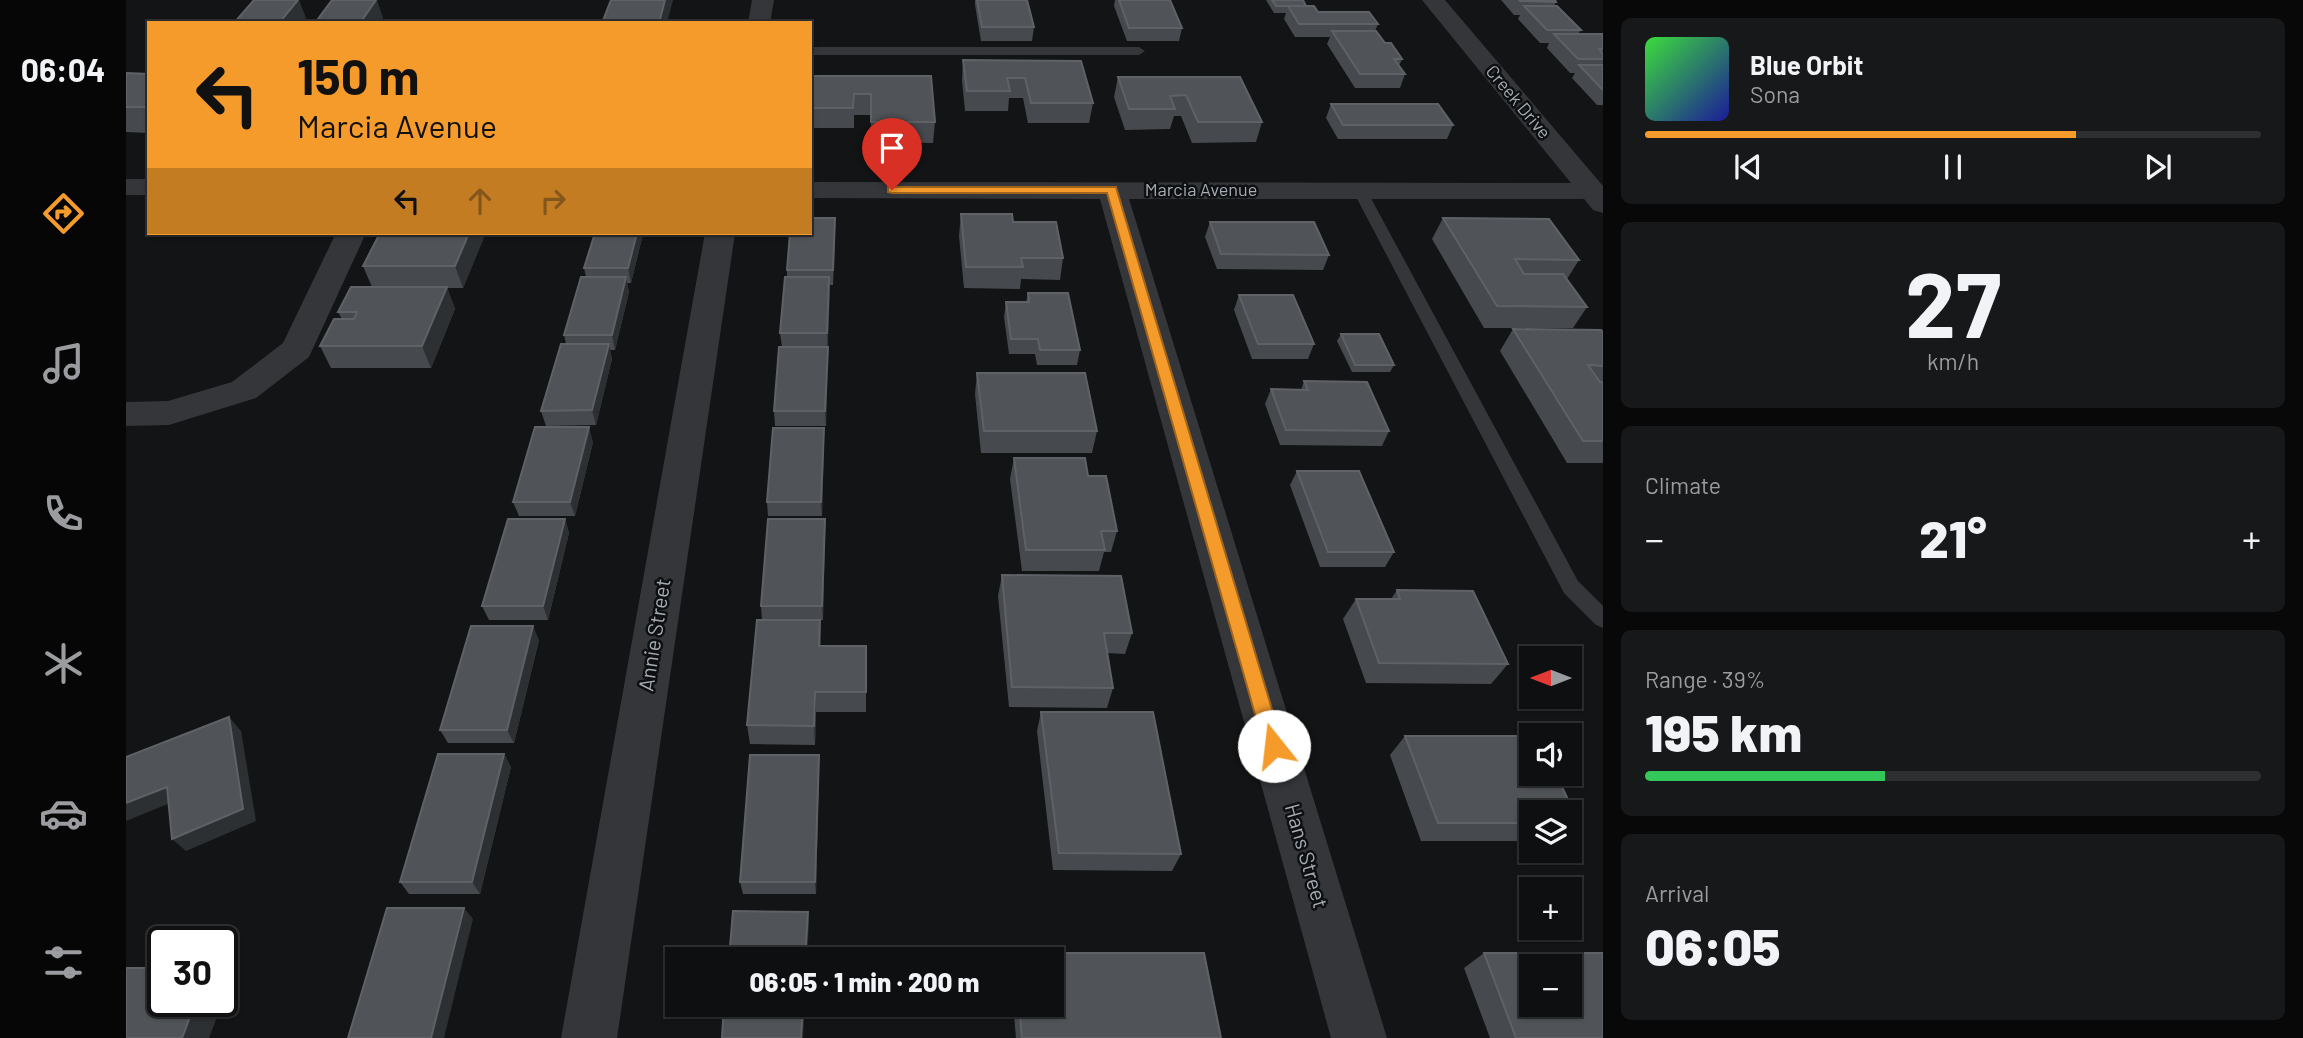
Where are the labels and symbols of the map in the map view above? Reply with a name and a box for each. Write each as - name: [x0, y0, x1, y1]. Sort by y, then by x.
- street label: Creek Drive: [1482, 60, 1556, 143]
- pin: [862, 118, 922, 190]
- street label: Marcia Avenue: [1145, 178, 1257, 200]
- street label: Annie Street: [632, 577, 675, 693]
- north arrow: [1519, 646, 1582, 709]
- position arrow: [1237, 709, 1311, 783]
- street label: Hans Street: [1281, 801, 1334, 911]
- speed limit sign: 30: [147, 926, 238, 1017]

